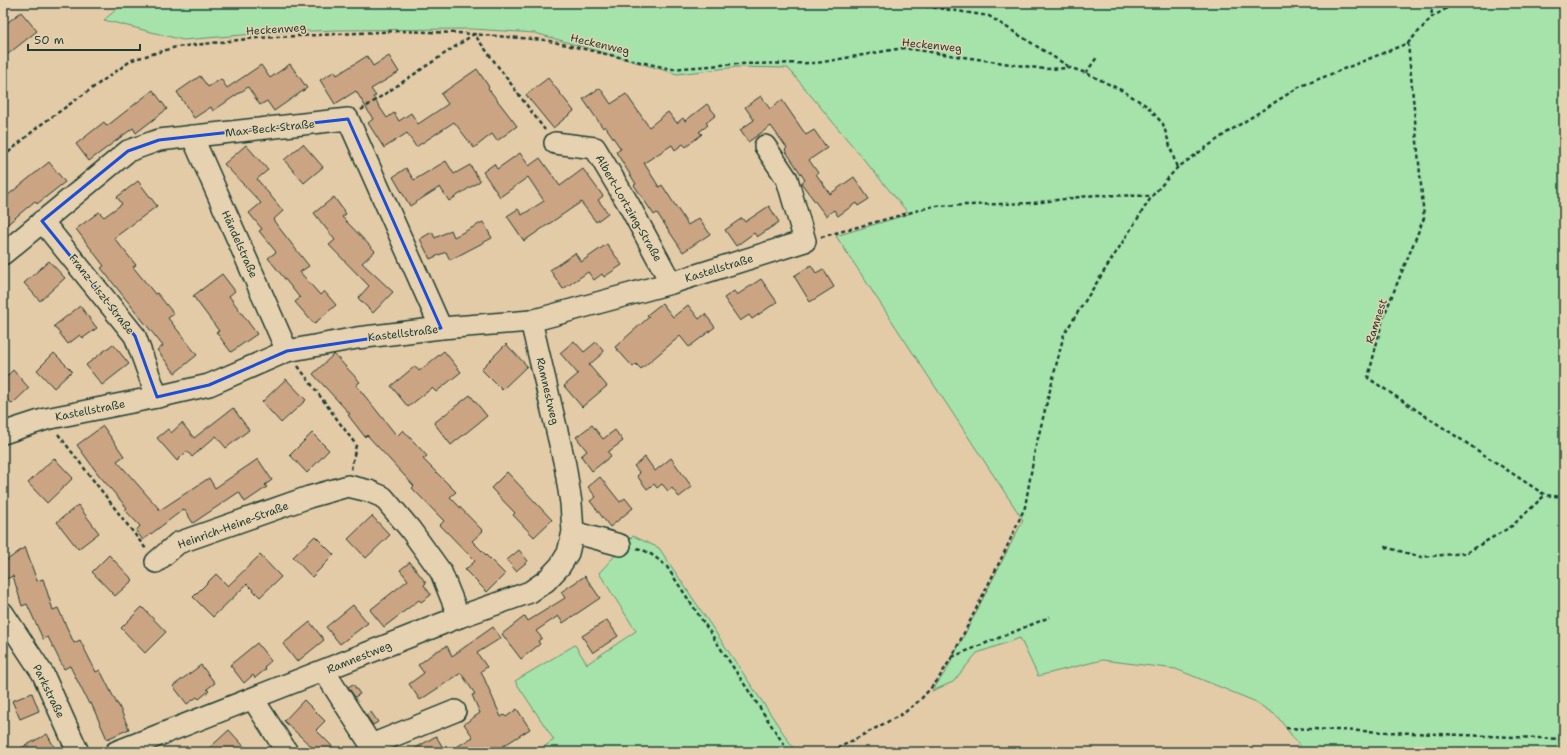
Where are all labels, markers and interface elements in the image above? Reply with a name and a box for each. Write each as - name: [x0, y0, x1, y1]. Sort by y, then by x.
- street label: Heckenweg: [245, 20, 307, 39]
- scale bar: [28, 26, 140, 52]
- street label: Heckenweg: [569, 30, 631, 59]
- text: 50 m: [34, 32, 64, 48]
- street label: Heckenweg: [901, 35, 963, 56]
- street label: Max-Beck-Straße: [224, 116, 316, 141]
- street label: Albert-Lortzing-Straße: [592, 152, 665, 265]
- street label: Händelstraße: [218, 208, 261, 280]
- street label: Franz-Liszt-Straße: [65, 251, 138, 338]
- street label: Kastellstraße: [683, 251, 755, 286]
- street label: Ramnest: [1362, 297, 1391, 346]
- street label: Kastellstraße: [367, 322, 439, 345]
- street label: Ramnestweg: [532, 356, 563, 426]
- street label: Kastellstraße: [54, 396, 126, 425]
- street label: Heinrich-Heine-Straße: [176, 498, 291, 553]
- street label: Ramnestweg: [325, 638, 394, 677]
- street label: Parkstraße: [29, 662, 68, 721]

